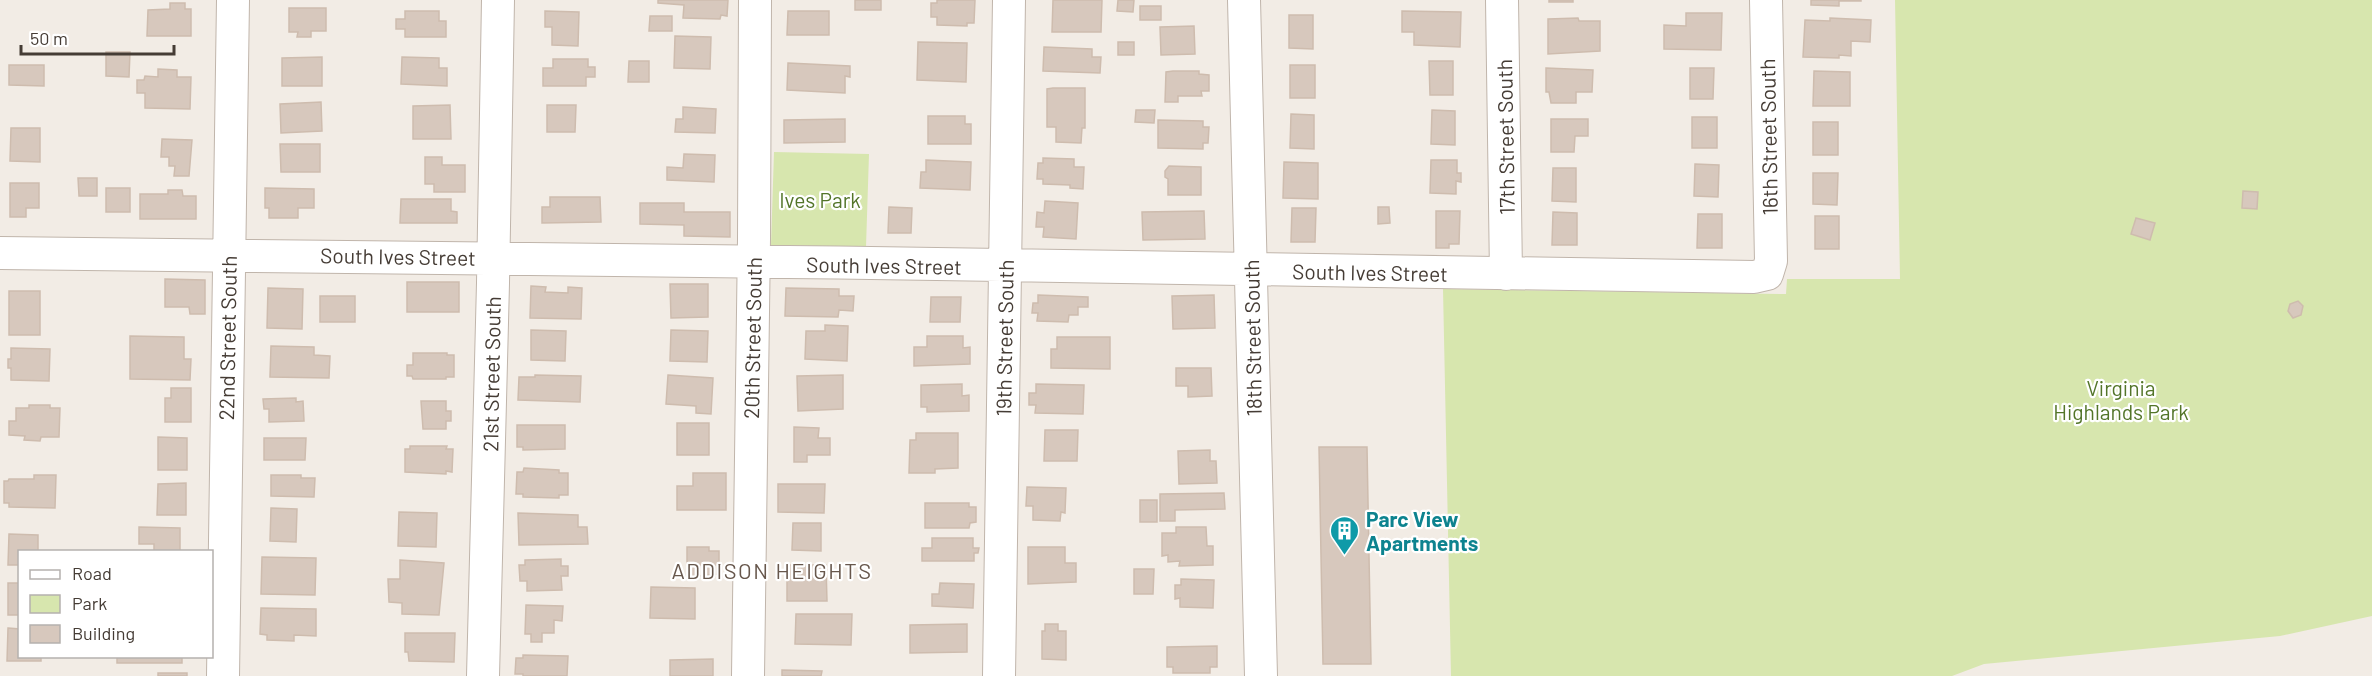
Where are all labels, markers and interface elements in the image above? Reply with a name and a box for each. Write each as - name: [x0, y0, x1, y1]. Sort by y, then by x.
- scale bar: [21, 18, 174, 56]
- text: 50 m: [30, 27, 68, 49]
- street label: 16th Street South: [1754, 58, 1782, 216]
- street label: 17th Street South: [1491, 59, 1519, 215]
- park label: Ives Park: [779, 187, 861, 212]
- street label: South Ives Street: [320, 242, 476, 270]
- street label: South Ives Street: [806, 251, 962, 279]
- street label: 22nd Street South: [213, 255, 241, 421]
- street label: 20th Street South: [738, 257, 766, 419]
- street label: South Ives Street: [1292, 258, 1448, 286]
- street label: 19th Street South: [990, 259, 1018, 417]
- street label: 18th Street South: [1238, 259, 1266, 417]
- street label: 21st Street South: [477, 296, 505, 452]
- park label: Virginia Highlands Park: [2053, 375, 2189, 424]
- place label: Parc View Apartments: [1366, 506, 1478, 555]
- building icon: Parc View Apartments: [1329, 514, 1361, 556]
- legend: [18, 550, 213, 658]
- district label: ADDISON HEIGHTS: [671, 557, 873, 583]
- text: Road: [72, 562, 112, 584]
- text: Park: [72, 592, 107, 614]
- text: Building: [72, 622, 135, 644]

